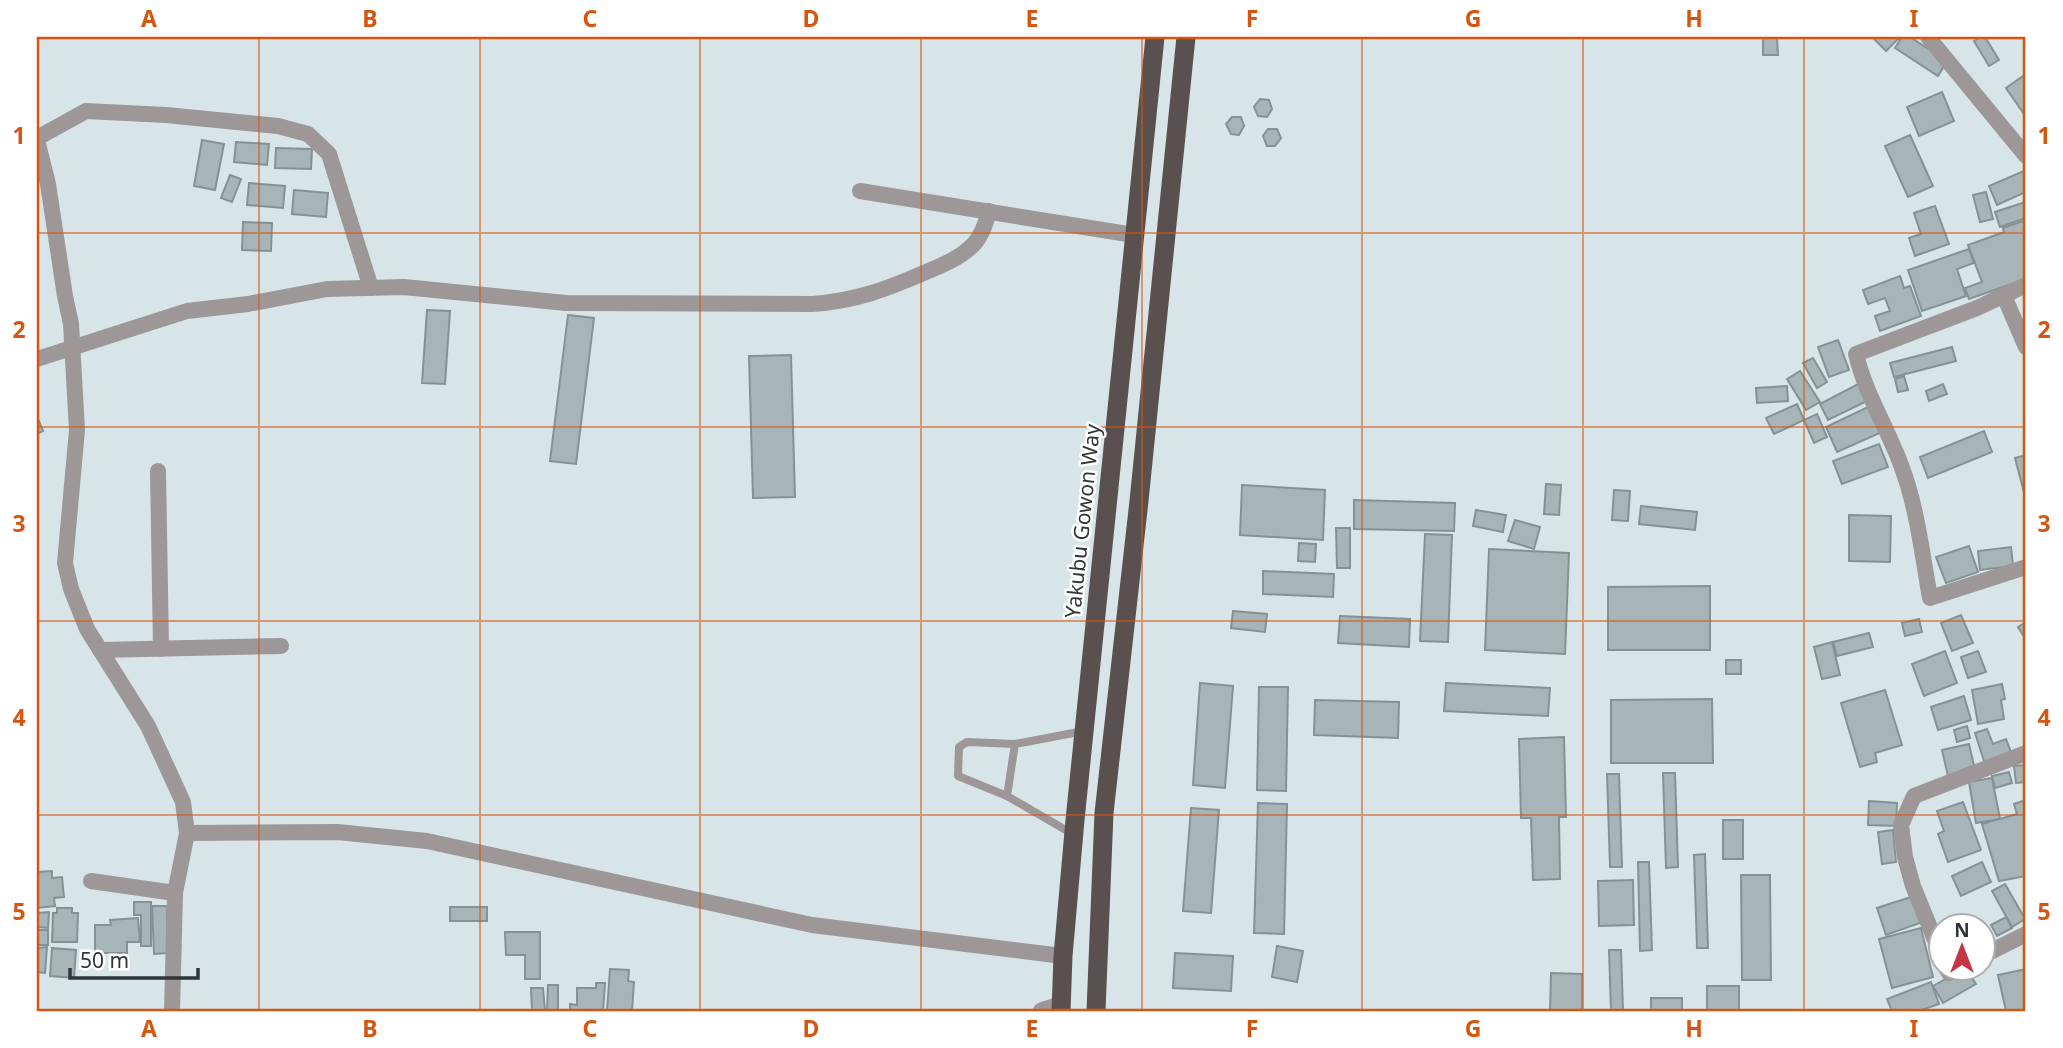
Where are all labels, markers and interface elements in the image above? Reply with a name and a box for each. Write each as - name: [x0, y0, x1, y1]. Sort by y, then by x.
- text: A: [141, 2, 157, 34]
- text: B: [362, 2, 378, 34]
- text: C: [583, 2, 598, 34]
- text: D: [803, 2, 819, 34]
- text: E: [1026, 2, 1038, 34]
- text: F: [1246, 2, 1258, 34]
- text: G: [1465, 2, 1481, 34]
- text: H: [1685, 2, 1703, 34]
- text: I: [1910, 2, 1919, 34]
- text: 1: [12, 119, 26, 151]
- text: 1: [2037, 119, 2051, 151]
- text: 2: [12, 313, 26, 345]
- text: 2: [2037, 313, 2051, 345]
- street label: Yakubu Gowon Way: [1058, 422, 1106, 619]
- text: 3: [12, 507, 26, 539]
- text: 3: [2037, 507, 2051, 539]
- text: 4: [12, 701, 26, 733]
- text: 4: [2037, 701, 2051, 733]
- text: 5: [12, 895, 26, 927]
- text: 5: [2037, 895, 2051, 927]
- north arrow: [1926, 912, 1996, 982]
- text: N: [1954, 917, 1970, 943]
- scale bar: [70, 936, 198, 980]
- text: 50 m: [80, 946, 129, 974]
- text: A: [141, 1012, 157, 1044]
- text: B: [362, 1012, 378, 1044]
- text: C: [583, 1012, 598, 1044]
- text: D: [803, 1012, 819, 1044]
- text: E: [1026, 1012, 1038, 1044]
- text: F: [1246, 1012, 1258, 1044]
- text: G: [1465, 1012, 1481, 1044]
- text: H: [1685, 1012, 1703, 1044]
- text: I: [1910, 1012, 1919, 1044]

